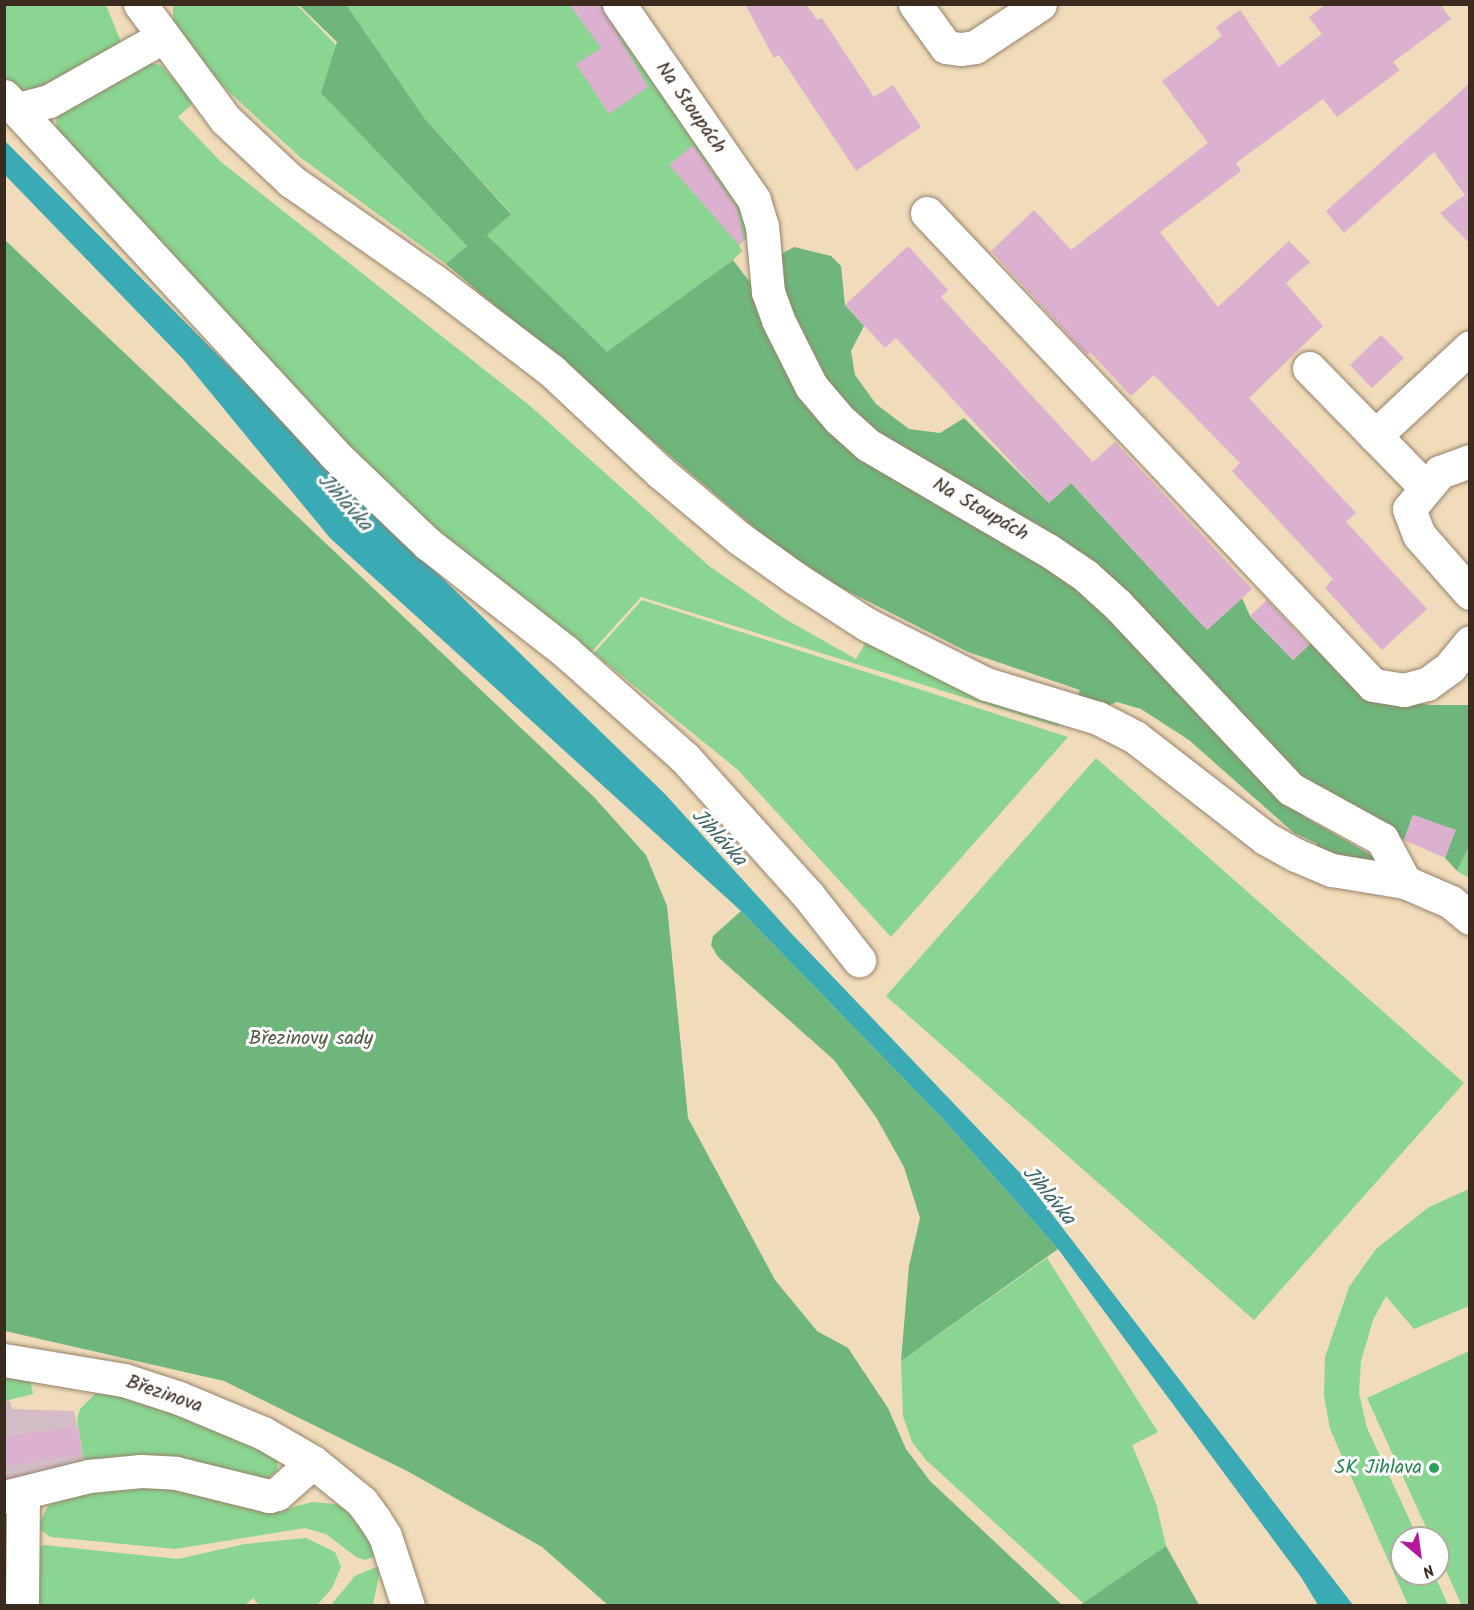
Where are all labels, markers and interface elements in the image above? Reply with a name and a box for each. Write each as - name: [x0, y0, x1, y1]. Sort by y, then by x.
- street label: Na Stoupách: [650, 57, 730, 159]
- water label: Jihlávka: [311, 469, 377, 537]
- street label: Na Stoupách: [928, 473, 1032, 547]
- water label: Jihlávka: [685, 804, 751, 872]
- park label: Březinovy sady: [249, 1027, 373, 1051]
- water label: Jihlávka: [1016, 1161, 1080, 1231]
- street label: Březinova: [123, 1371, 205, 1419]
- place label: SK Jihlava: [1335, 1456, 1422, 1480]
- marker: SK Jihlava: [1427, 1461, 1441, 1475]
- north arrow: [1390, 1526, 1450, 1586]
- text: N: [1418, 1557, 1438, 1584]

